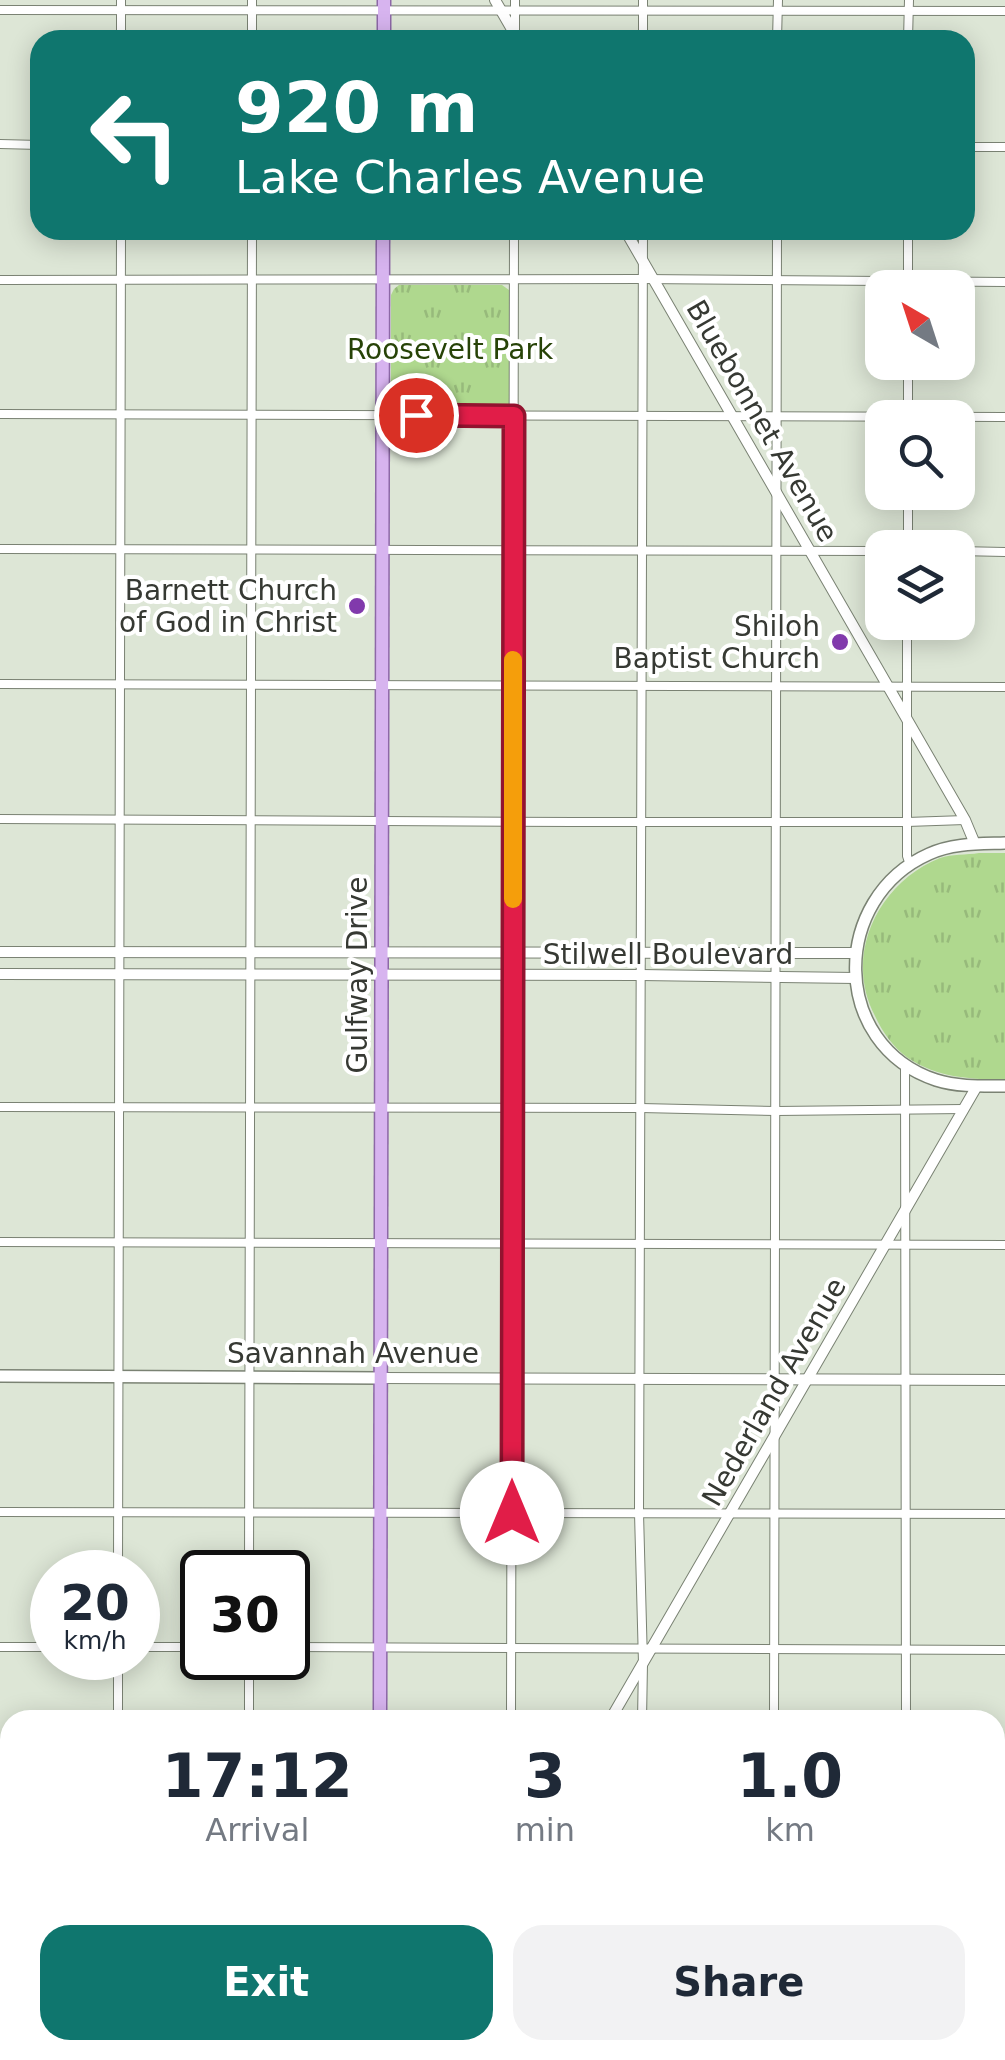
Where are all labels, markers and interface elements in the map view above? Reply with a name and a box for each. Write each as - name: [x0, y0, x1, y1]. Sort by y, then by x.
- text: 920 m: [235, 67, 478, 149]
- icon: left: [70, 70, 200, 200]
- text: Lake Charles Avenue: [235, 151, 705, 204]
- north arrow: [865, 270, 975, 380]
- map controls: [865, 270, 975, 640]
- street label: Bluebonnet Avenue: [679, 294, 845, 548]
- park label: Roosevelt Park: [347, 333, 554, 366]
- pin: [374, 373, 459, 458]
- icon: arrive: [389, 388, 444, 443]
- button: search: [865, 400, 975, 510]
- button: layers: [865, 530, 975, 640]
- place label: Barnett Church of God in Christ: [119, 574, 337, 639]
- marker: Barnett Church of God in Christ: [346, 595, 368, 617]
- place label: Shiloh Baptist Church: [614, 610, 820, 675]
- marker: Shiloh Baptist Church: [829, 631, 851, 653]
- street label: Gulfway Drive: [341, 877, 374, 1073]
- street label: Stilwell Boulevard: [543, 938, 793, 971]
- street label: Nederland Avenue: [695, 1272, 853, 1512]
- street label: Savannah Avenue: [227, 1337, 479, 1370]
- position arrow: [460, 1461, 564, 1565]
- speed limit sign: 30: [180, 1550, 310, 1680]
- text: 20: [60, 1574, 130, 1632]
- text: km/h: [63, 1626, 127, 1655]
- text: 17:12: [162, 1741, 353, 1811]
- text: 3: [524, 1741, 566, 1811]
- text: 1.0: [737, 1741, 843, 1811]
- text: Arrival: [205, 1811, 309, 1849]
- text: min: [515, 1811, 575, 1849]
- text: km: [765, 1811, 815, 1849]
- button: Exit: [40, 1925, 493, 2040]
- button: Share: [513, 1925, 965, 2040]

